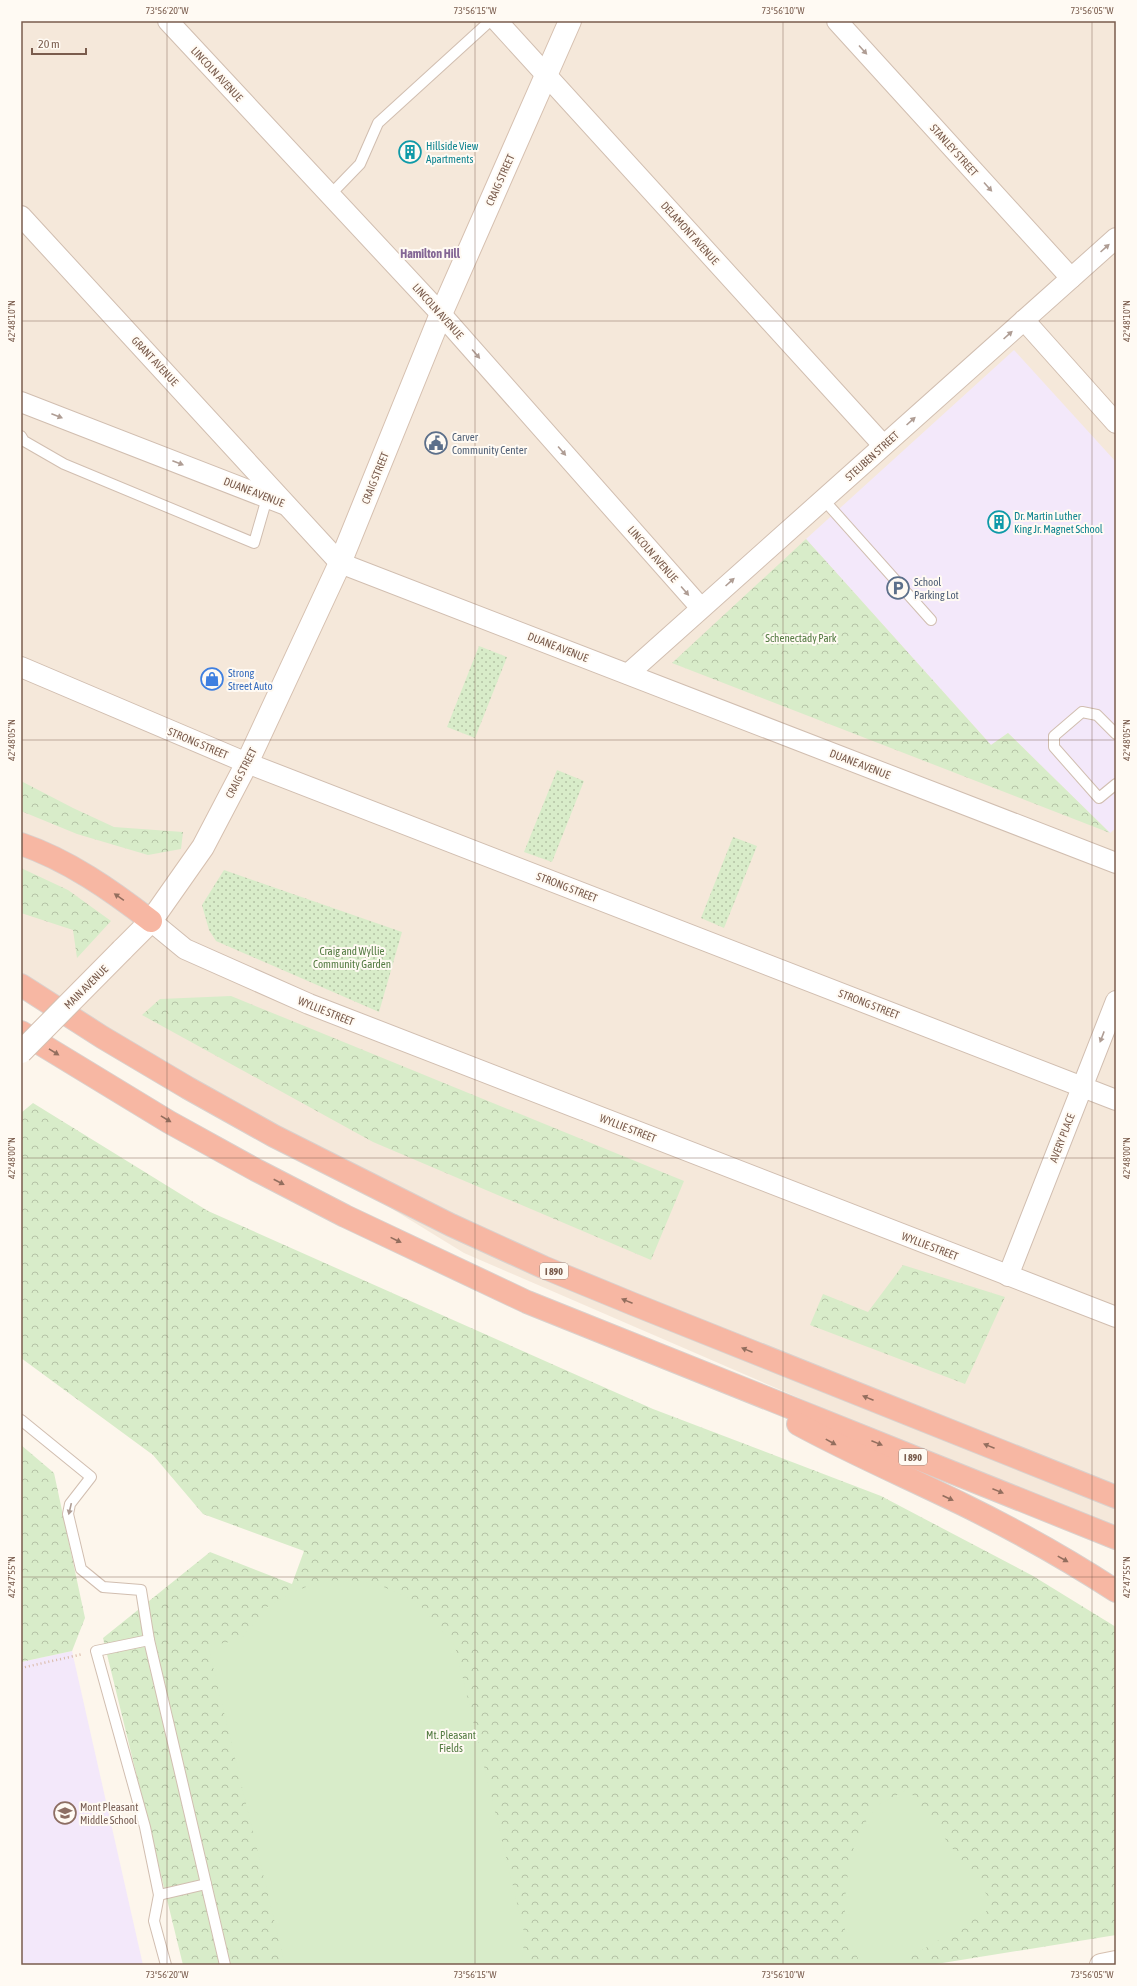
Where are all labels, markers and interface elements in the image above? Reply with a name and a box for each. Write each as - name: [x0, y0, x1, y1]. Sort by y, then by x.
- text: 73°56'20"W: [145, 5, 189, 16]
- text: 73°56'15"W: [453, 5, 497, 16]
- text: 73°56'10"W: [761, 5, 805, 16]
- text: 73°56'05"W: [1070, 5, 1114, 16]
- scale bar: [32, 30, 86, 56]
- text: 20 m: [38, 37, 60, 51]
- street label: LINCOLN AVENUE: [189, 44, 245, 104]
- one-way arrow: [858, 45, 868, 55]
- street label: STANLEY STREET: [928, 122, 980, 178]
- building icon: Hillside View Apartments: [397, 139, 423, 165]
- place label: Hillside View Apartments: [426, 140, 479, 165]
- street label: CRAIG STREET: [483, 152, 517, 208]
- one-way arrow: [983, 183, 992, 192]
- street label: DELAMONT AVENUE: [659, 199, 721, 267]
- one-way arrow: [1100, 244, 1109, 253]
- district label: Hamilton Hill: [400, 247, 461, 261]
- street label: LINCOLN AVENUE: [410, 281, 466, 341]
- text: 42°48'10"N: [6, 300, 17, 342]
- text: 42°48'10"N: [1121, 300, 1132, 342]
- one-way arrow: [1002, 330, 1013, 339]
- street label: GRANT AVENUE: [129, 334, 181, 388]
- one-way arrow: [471, 349, 481, 359]
- one-way arrow: [52, 413, 64, 419]
- one-way arrow: [905, 417, 916, 426]
- street label: STEUBEN STREET: [843, 429, 901, 483]
- public building icon: Carver Community Center: [423, 430, 449, 456]
- place label: Carver Community Center: [452, 431, 528, 456]
- one-way arrow: [557, 446, 567, 456]
- street label: CRAIG STREET: [359, 450, 391, 506]
- one-way arrow: [173, 460, 185, 466]
- street label: DUANE AVENUE: [222, 475, 286, 509]
- building icon: Dr. Martin Luther King Jr. Magnet School: [986, 509, 1012, 535]
- place label: Dr. Martin Luther King Jr. Magnet School: [1014, 510, 1103, 535]
- street label: LINCOLN AVENUE: [626, 524, 681, 585]
- parking icon: School Parking Lot: [885, 575, 911, 601]
- place label: School Parking Lot: [914, 576, 959, 601]
- one-way arrow: [725, 577, 735, 587]
- one-way arrow: [680, 586, 689, 595]
- street label: DUANE AVENUE: [526, 630, 590, 664]
- park label: Schenectady Park: [765, 632, 837, 644]
- shop icon: Strong Street Auto: [199, 666, 225, 692]
- place label: Strong Street Auto: [228, 667, 273, 692]
- text: 42°48'05"N: [6, 719, 17, 761]
- text: 42°48'05"N: [1121, 719, 1132, 761]
- street label: STRONG STREET: [166, 725, 230, 761]
- street label: CRAIG STREET: [223, 746, 259, 800]
- street label: DUANE AVENUE: [828, 747, 892, 781]
- street label: STRONG STREET: [535, 870, 599, 904]
- one-way arrow: [114, 893, 125, 901]
- park label: Craig and Wyllie Community Garden: [313, 945, 391, 970]
- street label: MAIN AVENUE: [62, 963, 110, 1011]
- street label: STRONG STREET: [837, 987, 901, 1021]
- street label: WYLLIE STREET: [296, 994, 356, 1028]
- one-way arrow: [1098, 1032, 1104, 1044]
- one-way arrow: [48, 1049, 60, 1056]
- street label: AVERY PLACE: [1047, 1111, 1077, 1164]
- street label: WYLLIE STREET: [598, 1112, 658, 1144]
- one-way arrow: [160, 1116, 172, 1123]
- text: 42°48'00"N: [6, 1137, 17, 1179]
- text: 42°48'00"N: [1121, 1137, 1132, 1179]
- one-way arrow: [274, 1179, 285, 1185]
- street label: WYLLIE STREET: [900, 1230, 960, 1262]
- one-way arrow: [390, 1237, 401, 1243]
- road number: I 890: [540, 1263, 568, 1279]
- one-way arrow: [620, 1298, 632, 1304]
- one-way arrow: [741, 1346, 753, 1352]
- one-way arrow: [863, 1395, 874, 1401]
- one-way arrow: [825, 1439, 837, 1445]
- one-way arrow: [871, 1440, 883, 1446]
- one-way arrow: [982, 1443, 994, 1449]
- road number: I 890: [899, 1449, 927, 1465]
- one-way arrow: [992, 1488, 1003, 1494]
- one-way arrow: [943, 1495, 954, 1501]
- one-way arrow: [67, 1502, 73, 1515]
- text: 42°47'55"N: [6, 1556, 17, 1598]
- one-way arrow: [1057, 1556, 1069, 1562]
- text: 42°47'55"N: [1121, 1556, 1132, 1598]
- park label: Mt. Pleasant Fields: [426, 1729, 476, 1754]
- school or university icon: Mont Pleasant Middle School: [52, 1800, 78, 1826]
- place label: Mont Pleasant Middle School: [80, 1801, 138, 1826]
- text: 73°56'20"W: [145, 1969, 189, 1980]
- text: 73°56'15"W: [453, 1969, 497, 1980]
- text: 73°56'10"W: [761, 1969, 805, 1980]
- text: 73°56'05"W: [1070, 1969, 1114, 1980]

